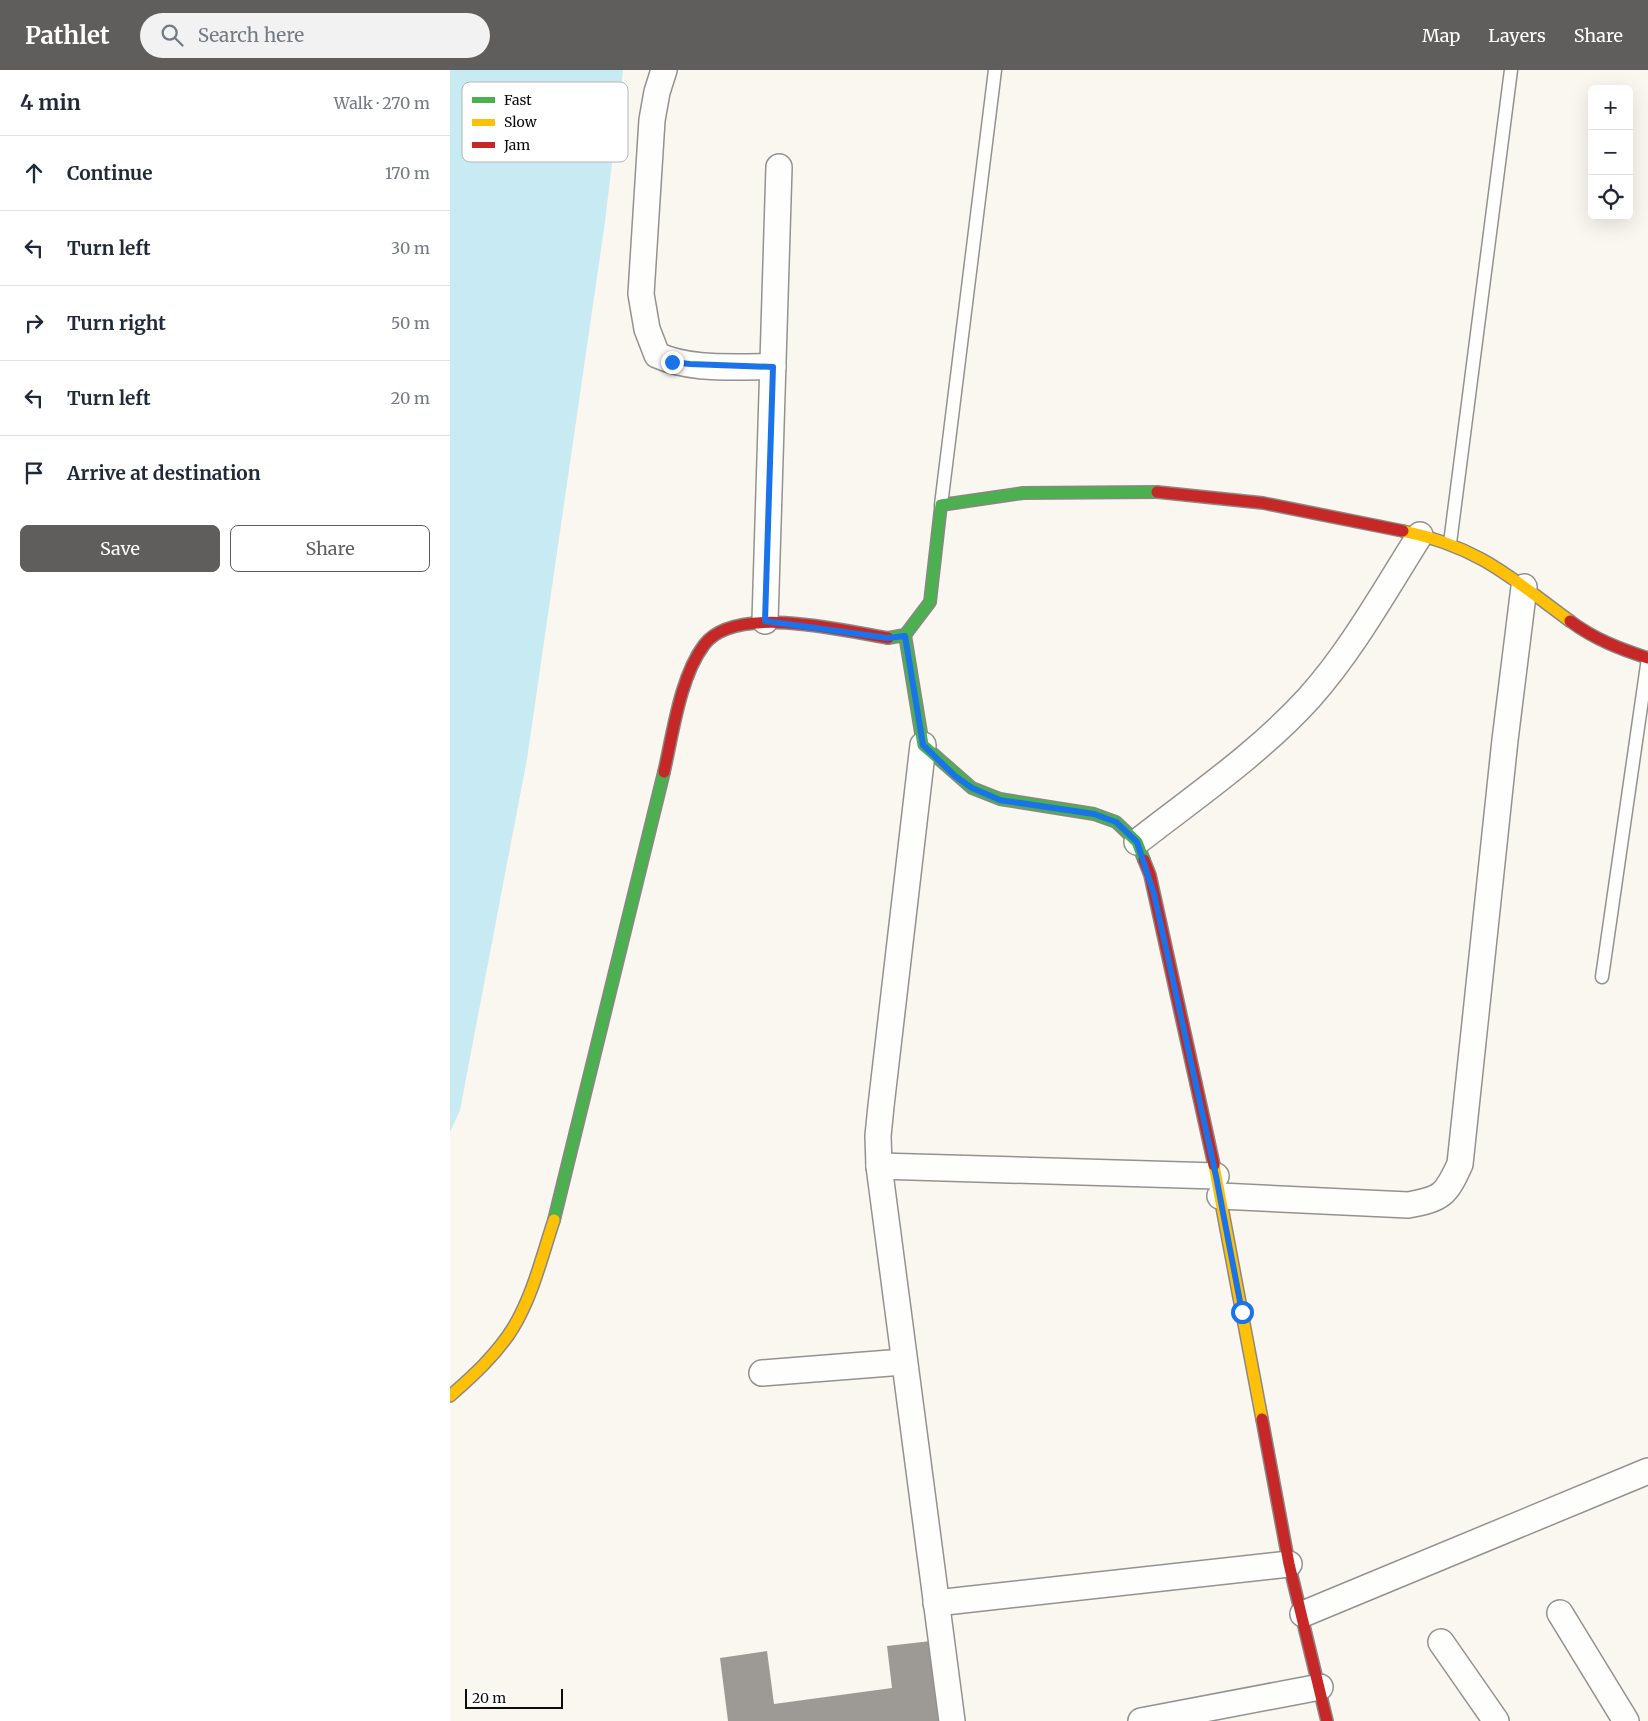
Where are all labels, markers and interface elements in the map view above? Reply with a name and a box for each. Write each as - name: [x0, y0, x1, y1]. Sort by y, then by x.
- search box: [140, 13, 490, 58]
- text: Pathlet: [25, 20, 110, 51]
- icon: search: [158, 21, 186, 49]
- text: Search here: [198, 23, 304, 47]
- text: Map: [1422, 24, 1460, 47]
- text: Layers: [1488, 24, 1546, 47]
- text: Share: [1574, 24, 1623, 47]
- legend: [462, 82, 628, 162]
- map controls: [1588, 85, 1633, 220]
- button: +: [1588, 85, 1633, 130]
- text: 4 min: [20, 89, 81, 116]
- text: Fast: [504, 91, 532, 109]
- text: Walk · 270 m: [334, 93, 430, 113]
- text: Slow: [504, 113, 537, 131]
- button: −: [1588, 130, 1633, 175]
- text: Jam: [503, 136, 530, 154]
- icon: ahead: [20, 159, 48, 187]
- text: Continue: [67, 161, 153, 185]
- text: 170 m: [385, 163, 430, 183]
- button: locate: [1588, 175, 1633, 220]
- icon: left: [20, 234, 48, 262]
- text: Turn left: [67, 236, 151, 260]
- text: 30 m: [391, 238, 430, 258]
- icon: right: [20, 309, 48, 337]
- text: Turn right: [67, 311, 166, 335]
- text: 50 m: [391, 313, 430, 333]
- route end: [661, 351, 684, 374]
- icon: left: [20, 384, 48, 412]
- text: Turn left: [67, 386, 151, 410]
- text: 20 m: [391, 388, 430, 408]
- icon: arrive: [20, 459, 48, 487]
- text: Arrive at destination: [67, 461, 261, 485]
- button: Save: [20, 525, 220, 572]
- button: Share: [230, 525, 430, 572]
- route start: [1231, 1301, 1254, 1324]
- scale bar: [465, 1686, 562, 1709]
- text: 20 m: [472, 1689, 506, 1707]

